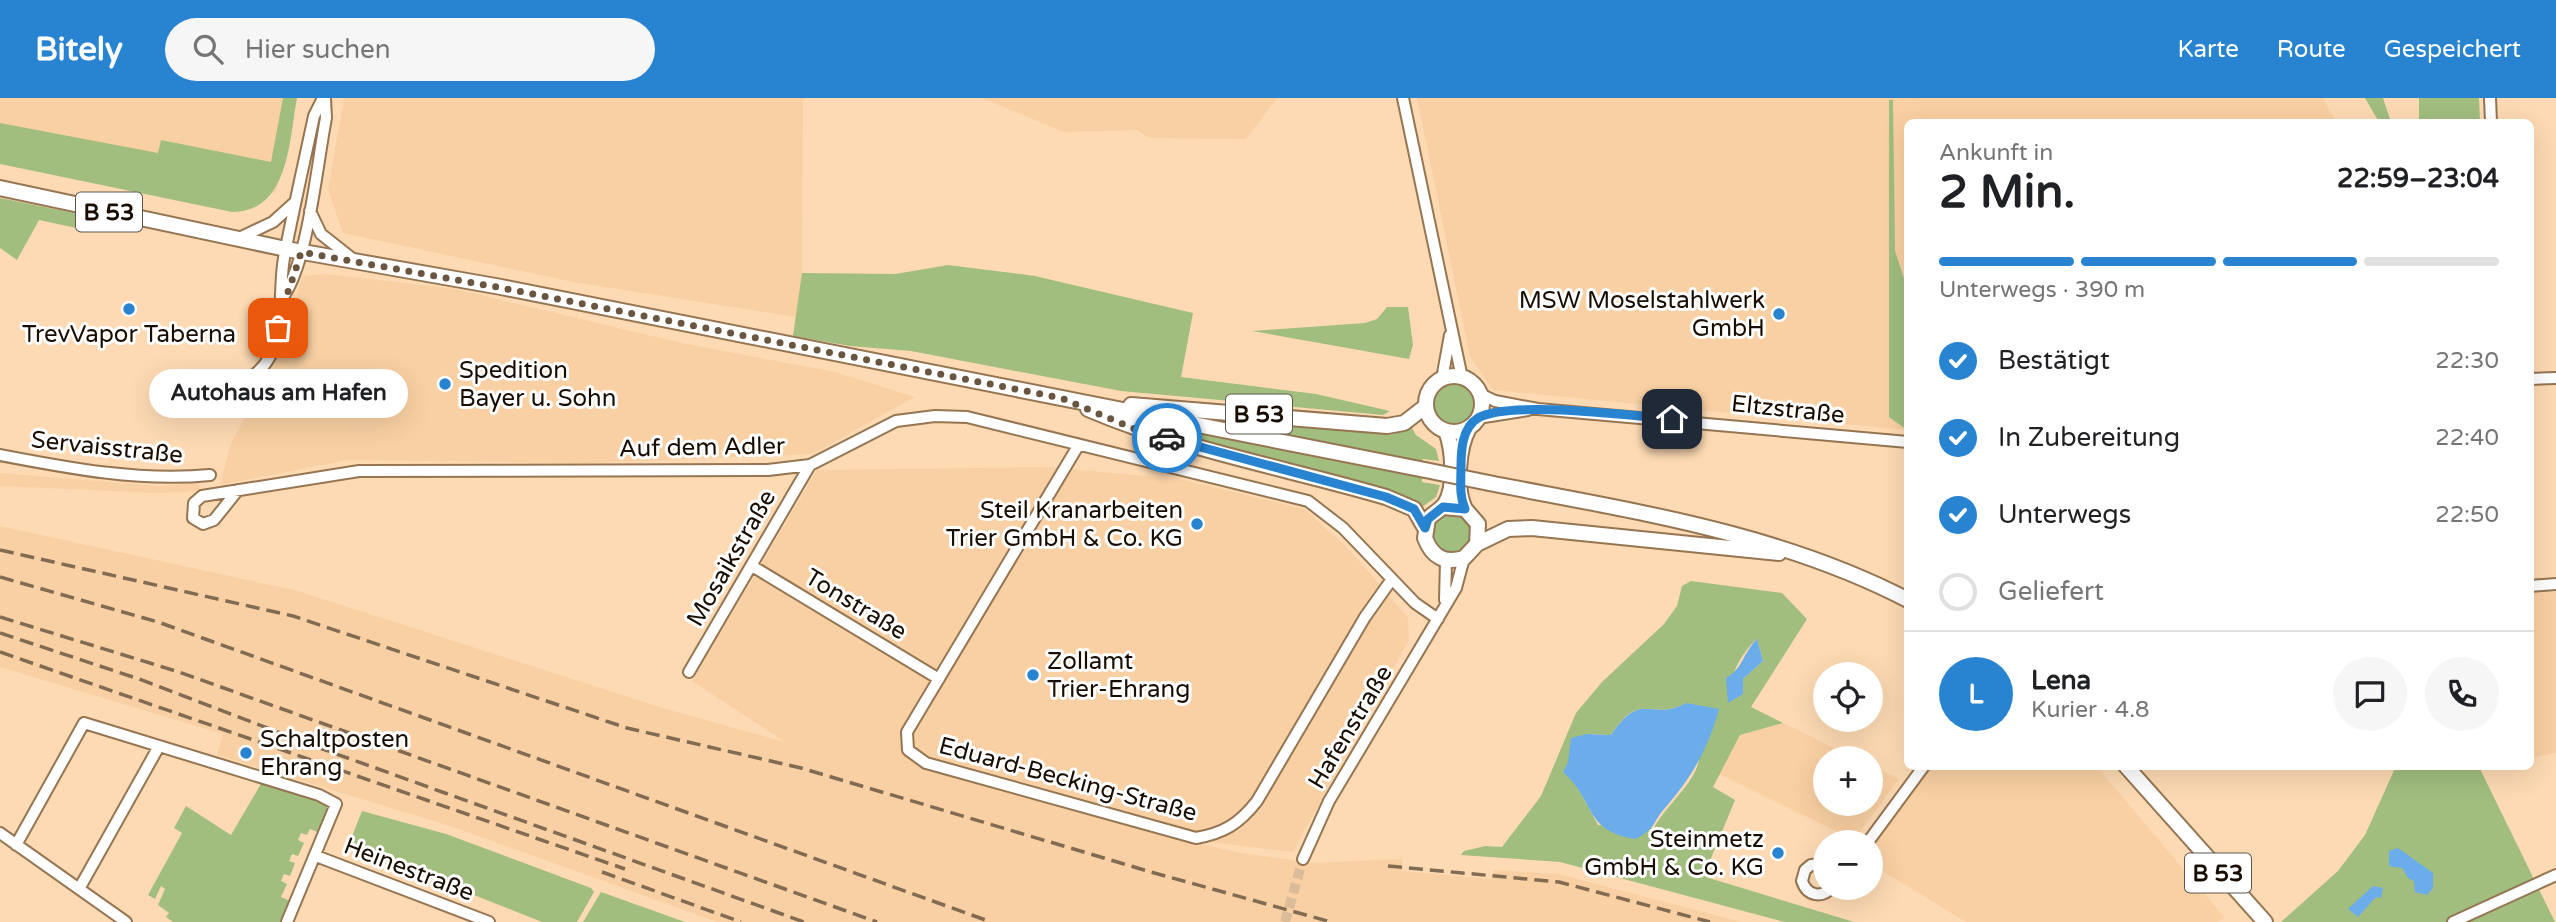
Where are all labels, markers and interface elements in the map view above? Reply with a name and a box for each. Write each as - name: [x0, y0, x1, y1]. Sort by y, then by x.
- search box: [165, 18, 655, 81]
- text: Bitely: [35, 30, 123, 69]
- icon: search: [189, 30, 227, 68]
- text: Hier suchen: [245, 34, 391, 65]
- text: Karte: [2177, 35, 2239, 64]
- text: Route: [2277, 35, 2346, 64]
- text: Gespeichert: [2384, 35, 2521, 64]
- text: Ankunft in: [1939, 139, 2053, 167]
- text: 22:59–23:04: [2337, 163, 2499, 194]
- text: 2 Min.: [1939, 165, 2075, 220]
- road number: B 53: [76, 192, 142, 232]
- text: Unterwegs · 390 m: [1939, 276, 2145, 304]
- place label: MSW Moselstahlwerk GmbH: [1519, 286, 1765, 343]
- pin: [248, 298, 308, 358]
- marker: TrevVapor Taberna: [121, 301, 137, 317]
- marker: MSW Moselstahlwerk GmbH: [1771, 306, 1787, 322]
- icon: bag: [259, 309, 297, 347]
- place label: TrevVapor Taberna: [22, 320, 236, 349]
- icon: check: [1939, 342, 1977, 380]
- text: Bestätigt: [1998, 345, 2110, 376]
- text: 22:30: [2435, 347, 2499, 375]
- place label: Spedition Bayer u. Sohn: [459, 356, 616, 413]
- callout: Autohaus am Hafen: [148, 370, 408, 419]
- marker: Spedition Bayer u. Sohn: [437, 376, 453, 392]
- text: Autohaus am Hafen: [170, 379, 387, 407]
- pin: [1642, 389, 1702, 449]
- street label: Eltzstraße: [1730, 389, 1846, 430]
- road number: B 53: [1226, 394, 1292, 434]
- icon: home: [1653, 400, 1691, 438]
- courier: [1132, 403, 1202, 473]
- icon: car: [1148, 419, 1186, 457]
- icon: check: [1939, 419, 1977, 457]
- text: In Zubereitung: [1998, 422, 2180, 453]
- text: 22:40: [2435, 424, 2499, 452]
- street label: Servaisstraße: [30, 425, 184, 470]
- street label: Auf dem Adler: [619, 432, 786, 463]
- street label: Mosaikstraße: [681, 485, 782, 632]
- place label: Steil Kranarbeiten Trier GmbH & Co. KG: [946, 496, 1183, 553]
- icon: check: [1939, 496, 1977, 534]
- text: Unterwegs: [1998, 499, 2131, 530]
- text: 22:50: [2435, 501, 2499, 529]
- marker: Steil Kranarbeiten Trier GmbH & Co. KG: [1189, 516, 1205, 532]
- street label: Tonstraße: [800, 563, 912, 646]
- text: Geliefert: [1998, 576, 2104, 607]
- place label: Zollamt Trier-Ehrang: [1047, 647, 1190, 704]
- button: chat: [2333, 657, 2407, 731]
- button: phone: [2425, 657, 2499, 731]
- street label: Hafenstraße: [1302, 660, 1399, 794]
- map controls: [1813, 662, 1883, 900]
- button: locate: [1813, 662, 1883, 732]
- text: Lena: [2031, 665, 2091, 696]
- marker: Zollamt Trier-Ehrang: [1025, 667, 1041, 683]
- text: L: [1969, 679, 1983, 710]
- text: Kurier · 4.8: [2031, 696, 2149, 724]
- place label: Schaltposten Ehrang: [260, 725, 409, 782]
- street label: Eduard-Becking-Straße: [936, 731, 1200, 828]
- marker: Schaltposten Ehrang: [238, 745, 254, 761]
- button: +: [1813, 746, 1883, 816]
- place label: Steinmetz GmbH & Co. KG: [1584, 825, 1764, 882]
- button: −: [1813, 830, 1883, 900]
- street label: Heinestraße: [340, 831, 478, 908]
- marker: Steinmetz GmbH & Co. KG: [1770, 845, 1786, 861]
- road number: B 53: [2185, 853, 2251, 892]

